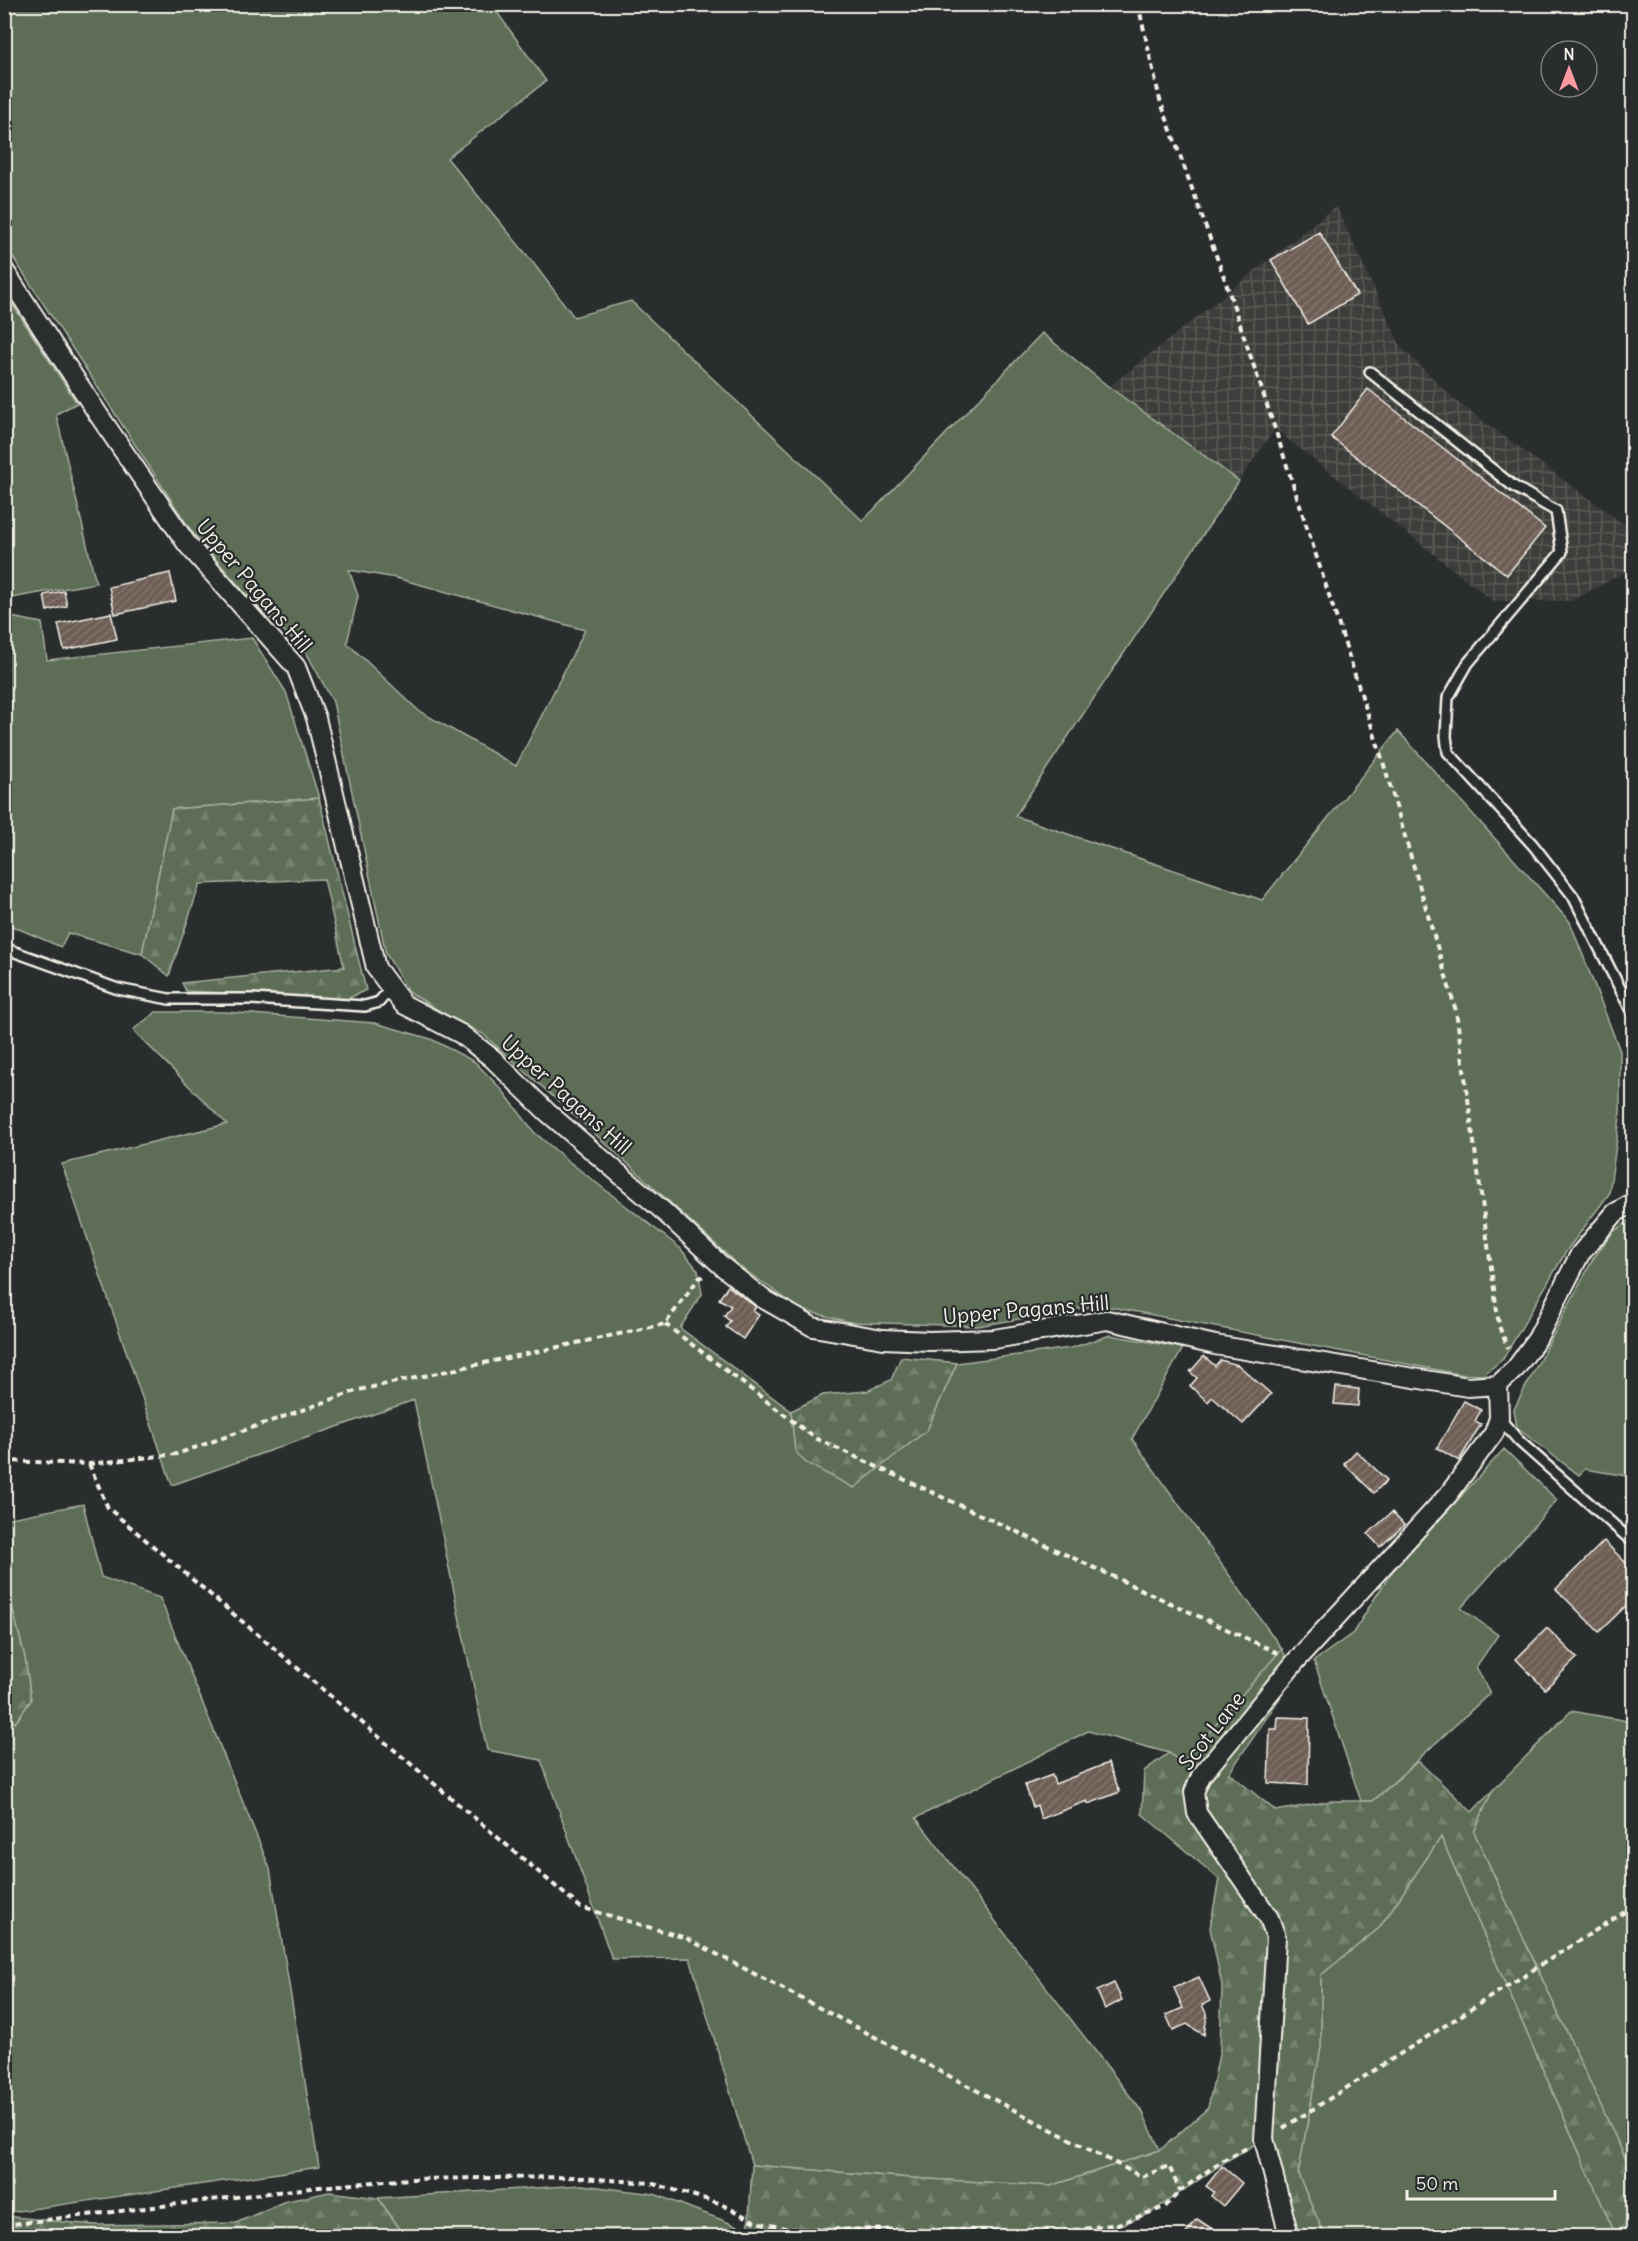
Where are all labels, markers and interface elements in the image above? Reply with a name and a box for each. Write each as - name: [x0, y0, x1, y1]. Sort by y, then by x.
- north arrow: [1539, 39, 1599, 99]
- text: N: [1563, 44, 1575, 64]
- street label: Upper Pagans Hill: [190, 513, 318, 658]
- street label: Upper Pagans Hill: [495, 1029, 637, 1160]
- street label: Upper Pagans Hill: [942, 1289, 1110, 1330]
- street label: Scot Lane: [1172, 1686, 1251, 1776]
- scale bar: [1407, 2163, 1556, 2201]
- text: 50 m: [1416, 2172, 1458, 2195]

